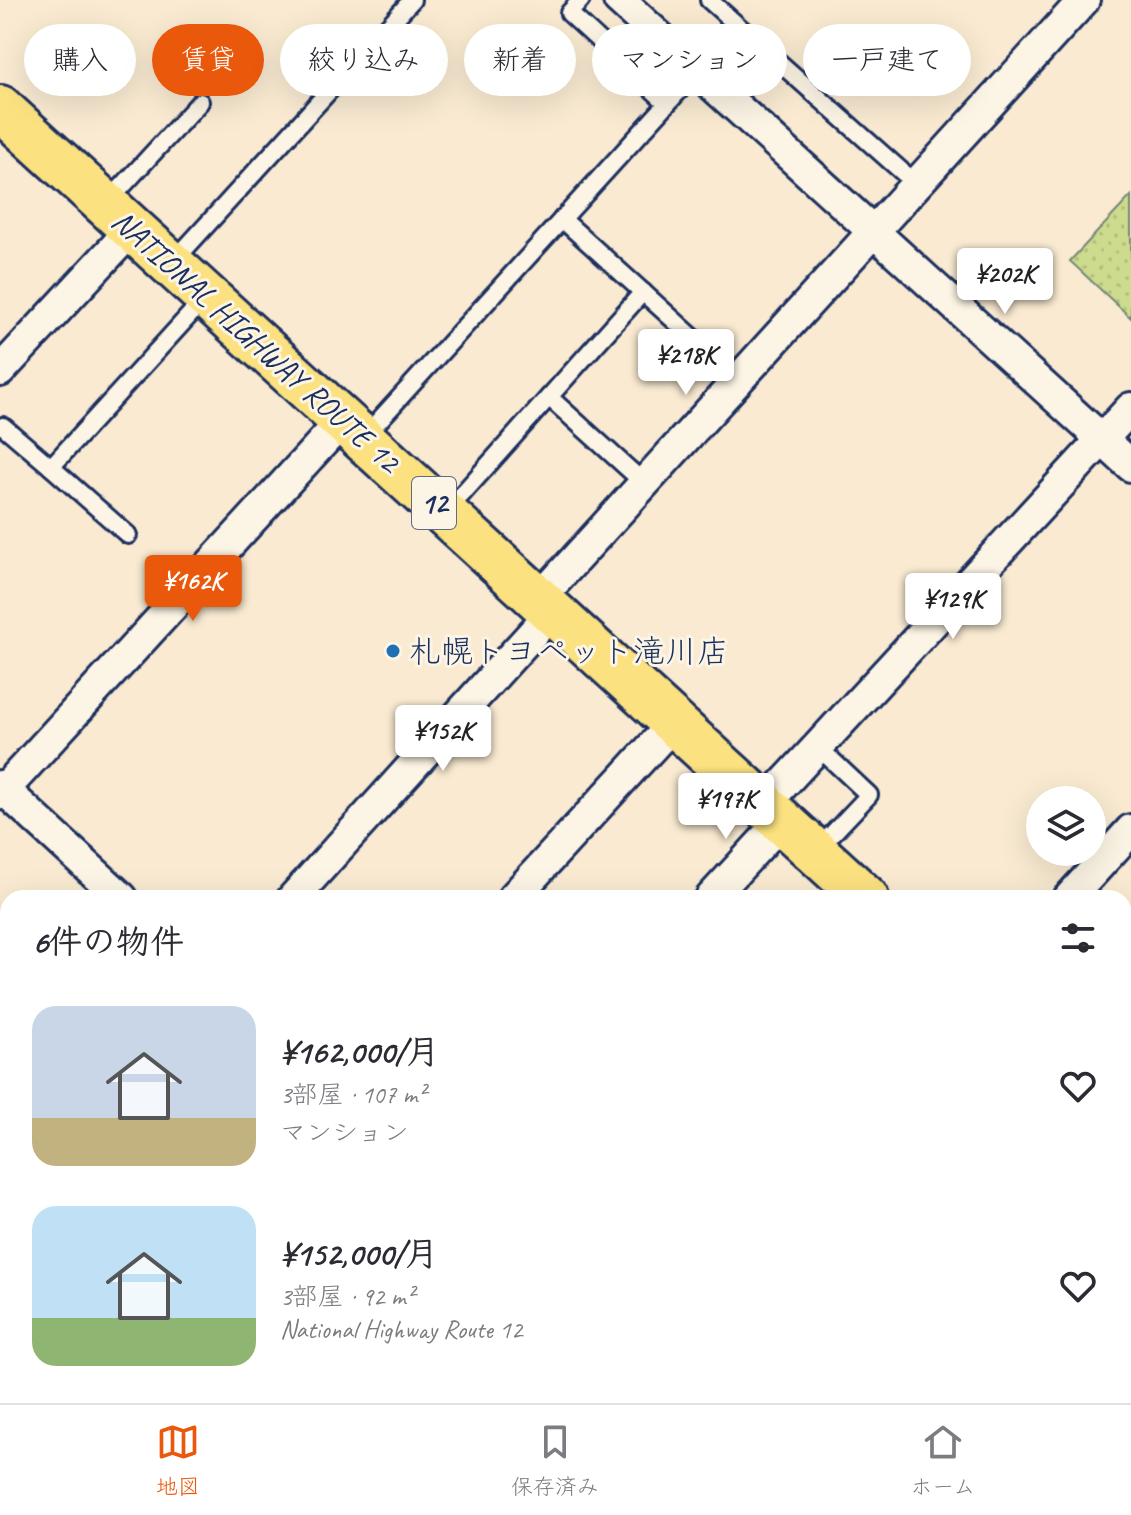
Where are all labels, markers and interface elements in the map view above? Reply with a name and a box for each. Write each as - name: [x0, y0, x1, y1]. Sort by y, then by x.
- chip: 購入: [24, 24, 136, 96]
- chip: 賃貸: [152, 24, 264, 96]
- chip: 絞り込み: [280, 24, 448, 96]
- chip: 新着: [464, 24, 576, 96]
- chip: マンション: [592, 24, 787, 96]
- chip: 一戸建て: [803, 24, 971, 96]
- street label: NATIONAL HIGHWAY ROUTE 12: [103, 201, 411, 483]
- pin: ¥202K: [949, 248, 1061, 316]
- text: ¥202K: [975, 257, 1035, 290]
- pin: ¥218K: [630, 329, 742, 397]
- text: ¥218K: [656, 338, 716, 371]
- road number: 12: [412, 477, 456, 529]
- pin: ¥162K: [137, 555, 249, 623]
- text: ¥162K: [163, 564, 223, 597]
- pin: ¥129K: [897, 573, 1009, 641]
- text: ¥129K: [923, 582, 983, 615]
- place label: 札幌トヨペット滝川店: [409, 631, 729, 672]
- marker: 札幌トヨペット滝川店: [384, 642, 402, 660]
- pin: ¥152K: [387, 705, 499, 773]
- text: ¥152K: [413, 714, 473, 747]
- pin: ¥197K: [670, 773, 782, 841]
- text: ¥197K: [696, 782, 756, 815]
- map controls: [1026, 786, 1106, 866]
- button: layers: [1026, 786, 1106, 866]
- icon: filters: [1056, 916, 1100, 960]
- text: 6件の物件: [32, 920, 184, 963]
- text: ¥162,000/月: [280, 1030, 440, 1073]
- icon: home: [96, 1038, 192, 1134]
- icon: heart: [1056, 1064, 1100, 1108]
- text: 3部屋 · 107 m²: [280, 1078, 425, 1111]
- text: マンション: [280, 1116, 409, 1149]
- text: ¥152,000/月: [280, 1232, 439, 1275]
- icon: home: [96, 1238, 192, 1334]
- icon: heart: [1056, 1264, 1100, 1308]
- text: 3部屋 · 92 m²: [280, 1280, 414, 1313]
- text: National Highway Route 12: [280, 1313, 522, 1346]
- tab: 地図: [156, 1420, 200, 1501]
- tab: 保存済み: [511, 1420, 599, 1501]
- tab: ホーム: [910, 1420, 975, 1501]

